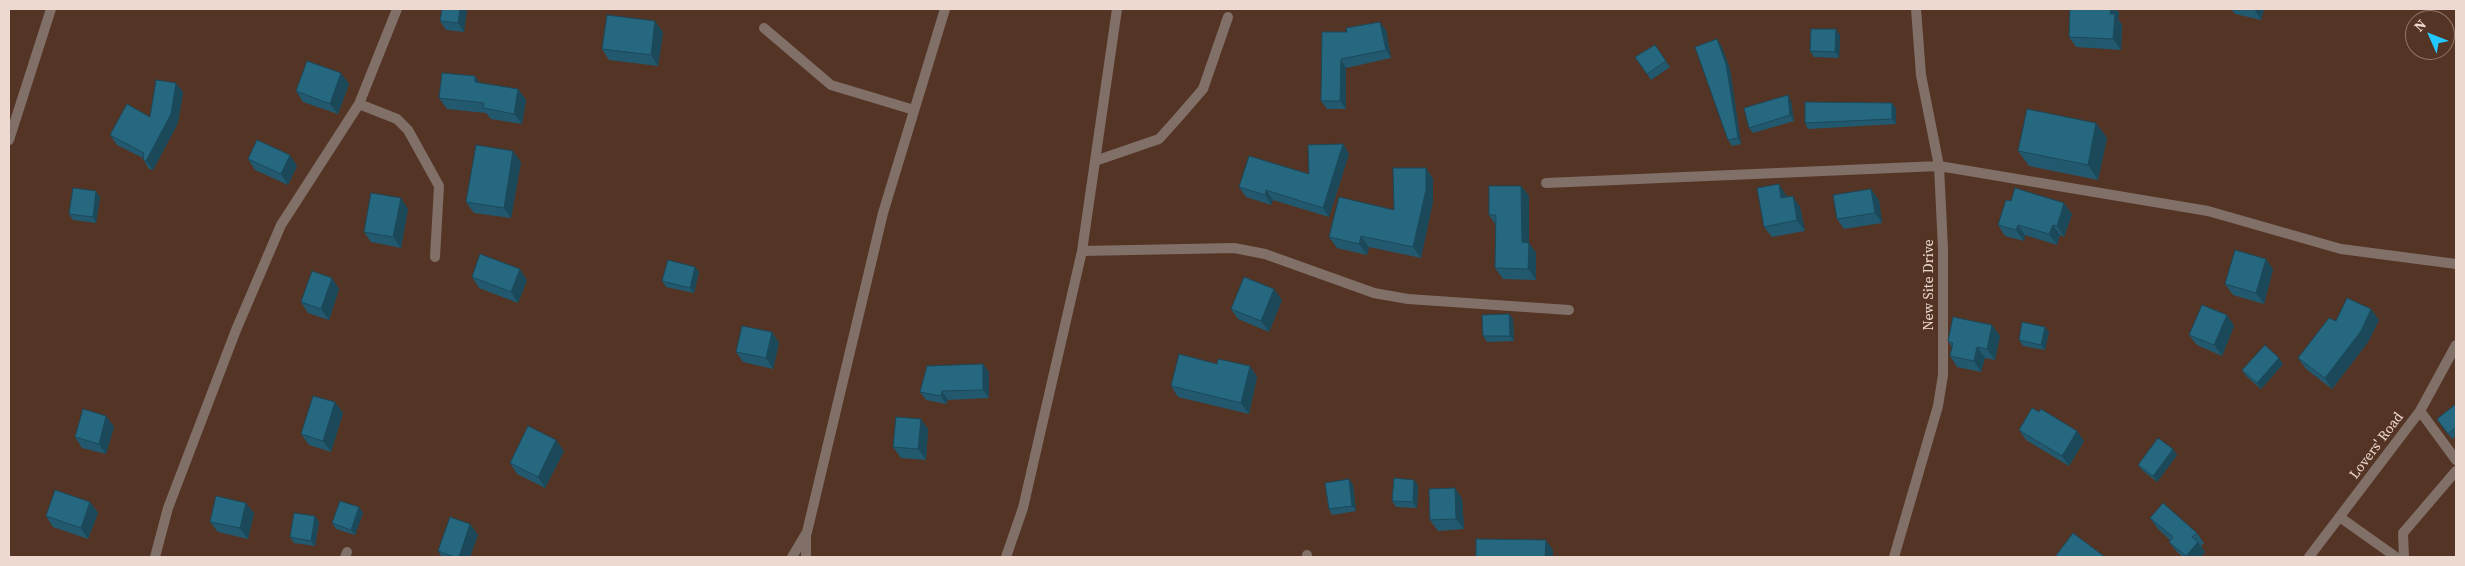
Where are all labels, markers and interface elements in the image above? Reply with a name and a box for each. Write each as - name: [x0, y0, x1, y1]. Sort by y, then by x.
- north arrow: [2405, 10, 2455, 60]
- text: N: [2409, 15, 2431, 36]
- street label: New Site Drive: [1921, 239, 1937, 331]
- street label: Lovers' Road: [2346, 409, 2408, 483]

